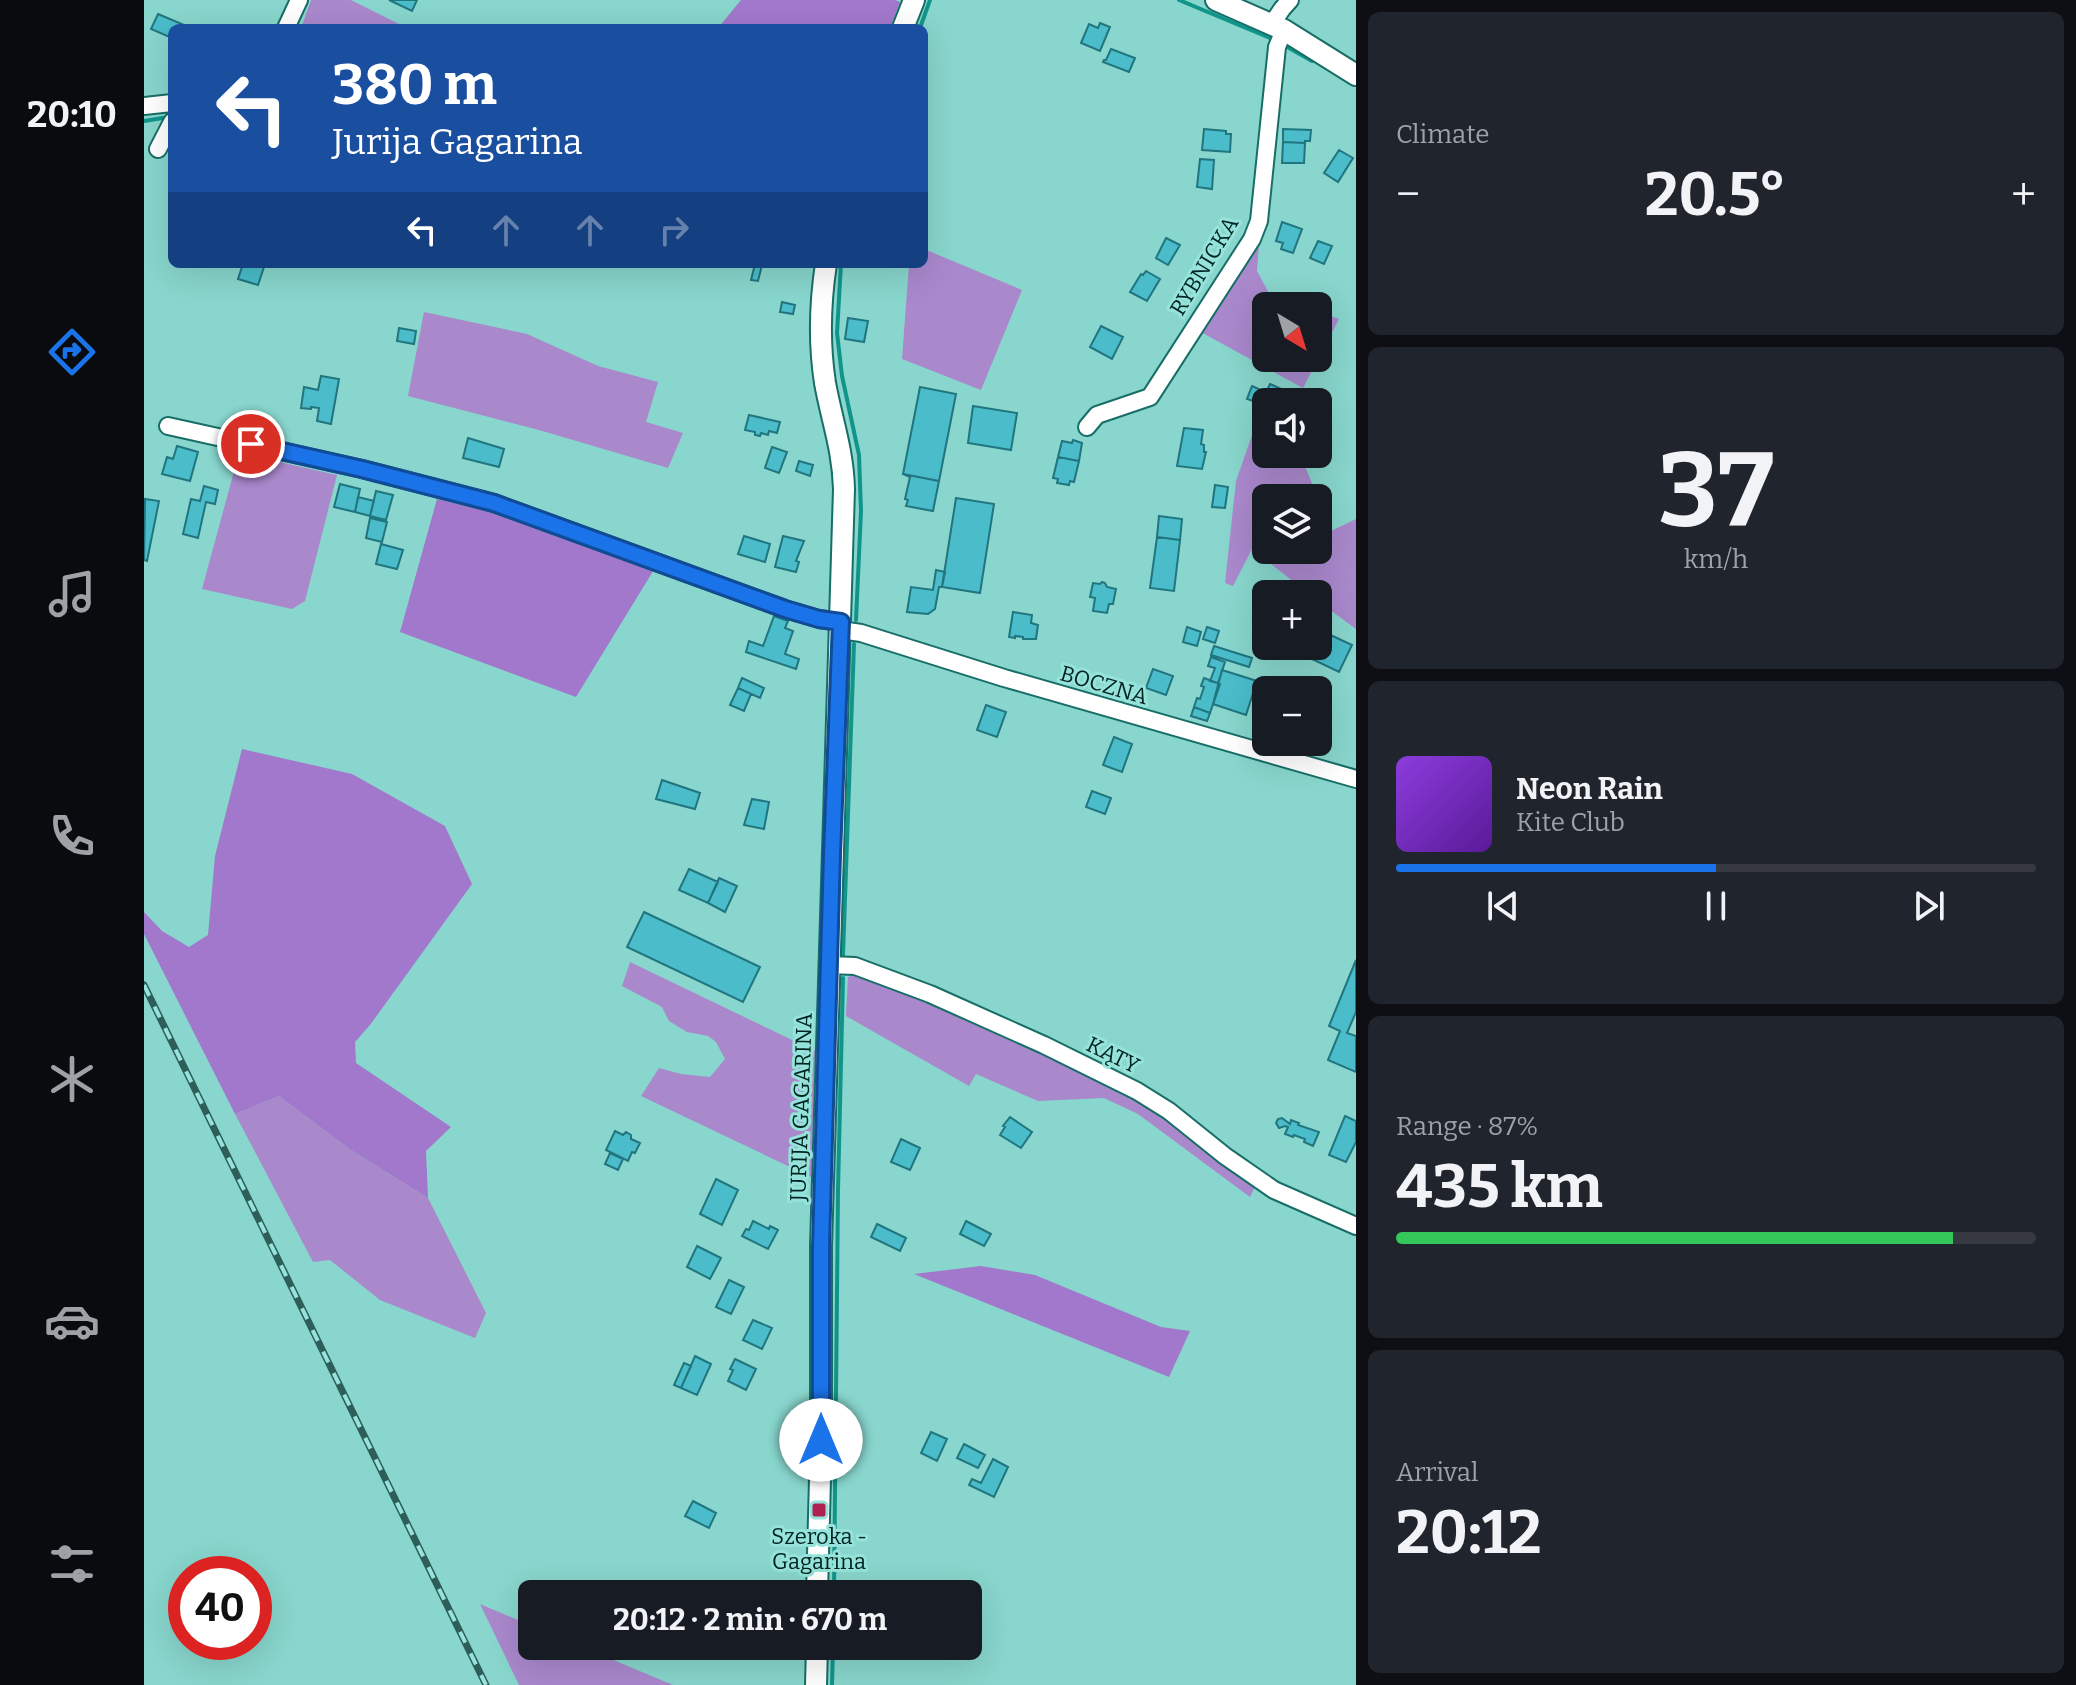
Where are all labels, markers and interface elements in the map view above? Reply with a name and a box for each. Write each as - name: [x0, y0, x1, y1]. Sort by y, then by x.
- text: 380 m: [332, 52, 497, 119]
- icon: left: [200, 56, 304, 160]
- text: 20:10: [27, 93, 117, 137]
- text: Climate: [1396, 119, 1490, 150]
- text: Jurija Gagarina: [332, 120, 583, 164]
- text: 20.5°: [1645, 159, 1786, 231]
- text: −: [1396, 168, 1420, 221]
- text: +: [2011, 168, 2036, 221]
- icon: left: [400, 208, 444, 252]
- icon: ahead: [484, 208, 528, 252]
- icon: ahead: [568, 208, 612, 252]
- icon: right: [652, 208, 696, 252]
- street label: RYBNICKA: [1164, 211, 1244, 320]
- north arrow: [1252, 292, 1332, 372]
- map controls: [1252, 292, 1332, 756]
- icon: directions: [44, 324, 100, 380]
- button: sound: [1252, 388, 1332, 468]
- pin: [217, 410, 285, 478]
- icon: arrive: [229, 422, 273, 466]
- text: 37: [1658, 429, 1774, 554]
- button: layers: [1252, 484, 1332, 564]
- text: km/h: [1684, 544, 1748, 575]
- icon: music: [44, 566, 100, 622]
- button: +: [1252, 580, 1332, 660]
- street label: BOCZNA: [1057, 660, 1151, 710]
- button: −: [1252, 676, 1332, 756]
- text: Neon Rain: [1516, 771, 1663, 807]
- text: Kite Club: [1516, 807, 1625, 838]
- icon: phone: [44, 808, 100, 864]
- icon: previous: [1481, 884, 1525, 928]
- icon: pause: [1694, 884, 1738, 928]
- icon: next: [1907, 884, 1951, 928]
- street label: JURIJA GAGARINA: [784, 1012, 818, 1203]
- street label: KĄTY: [1082, 1031, 1145, 1080]
- icon: climate: [44, 1051, 100, 1107]
- text: Range · 87%: [1396, 1111, 1538, 1142]
- text: 435 km: [1396, 1151, 1603, 1223]
- icon: car: [44, 1293, 100, 1349]
- position arrow: [779, 1398, 863, 1482]
- text: Arrival: [1396, 1457, 1478, 1488]
- text: 20:12: [1396, 1497, 1542, 1569]
- marker: Szeroka - Gagarina: [810, 1501, 828, 1519]
- place label: Szeroka - Gagarina: [771, 1523, 867, 1575]
- icon: filters: [44, 1536, 100, 1592]
- speed limit sign: 40: [168, 1556, 272, 1660]
- text: 20:12 · 2 min · 670 m: [613, 1602, 887, 1638]

